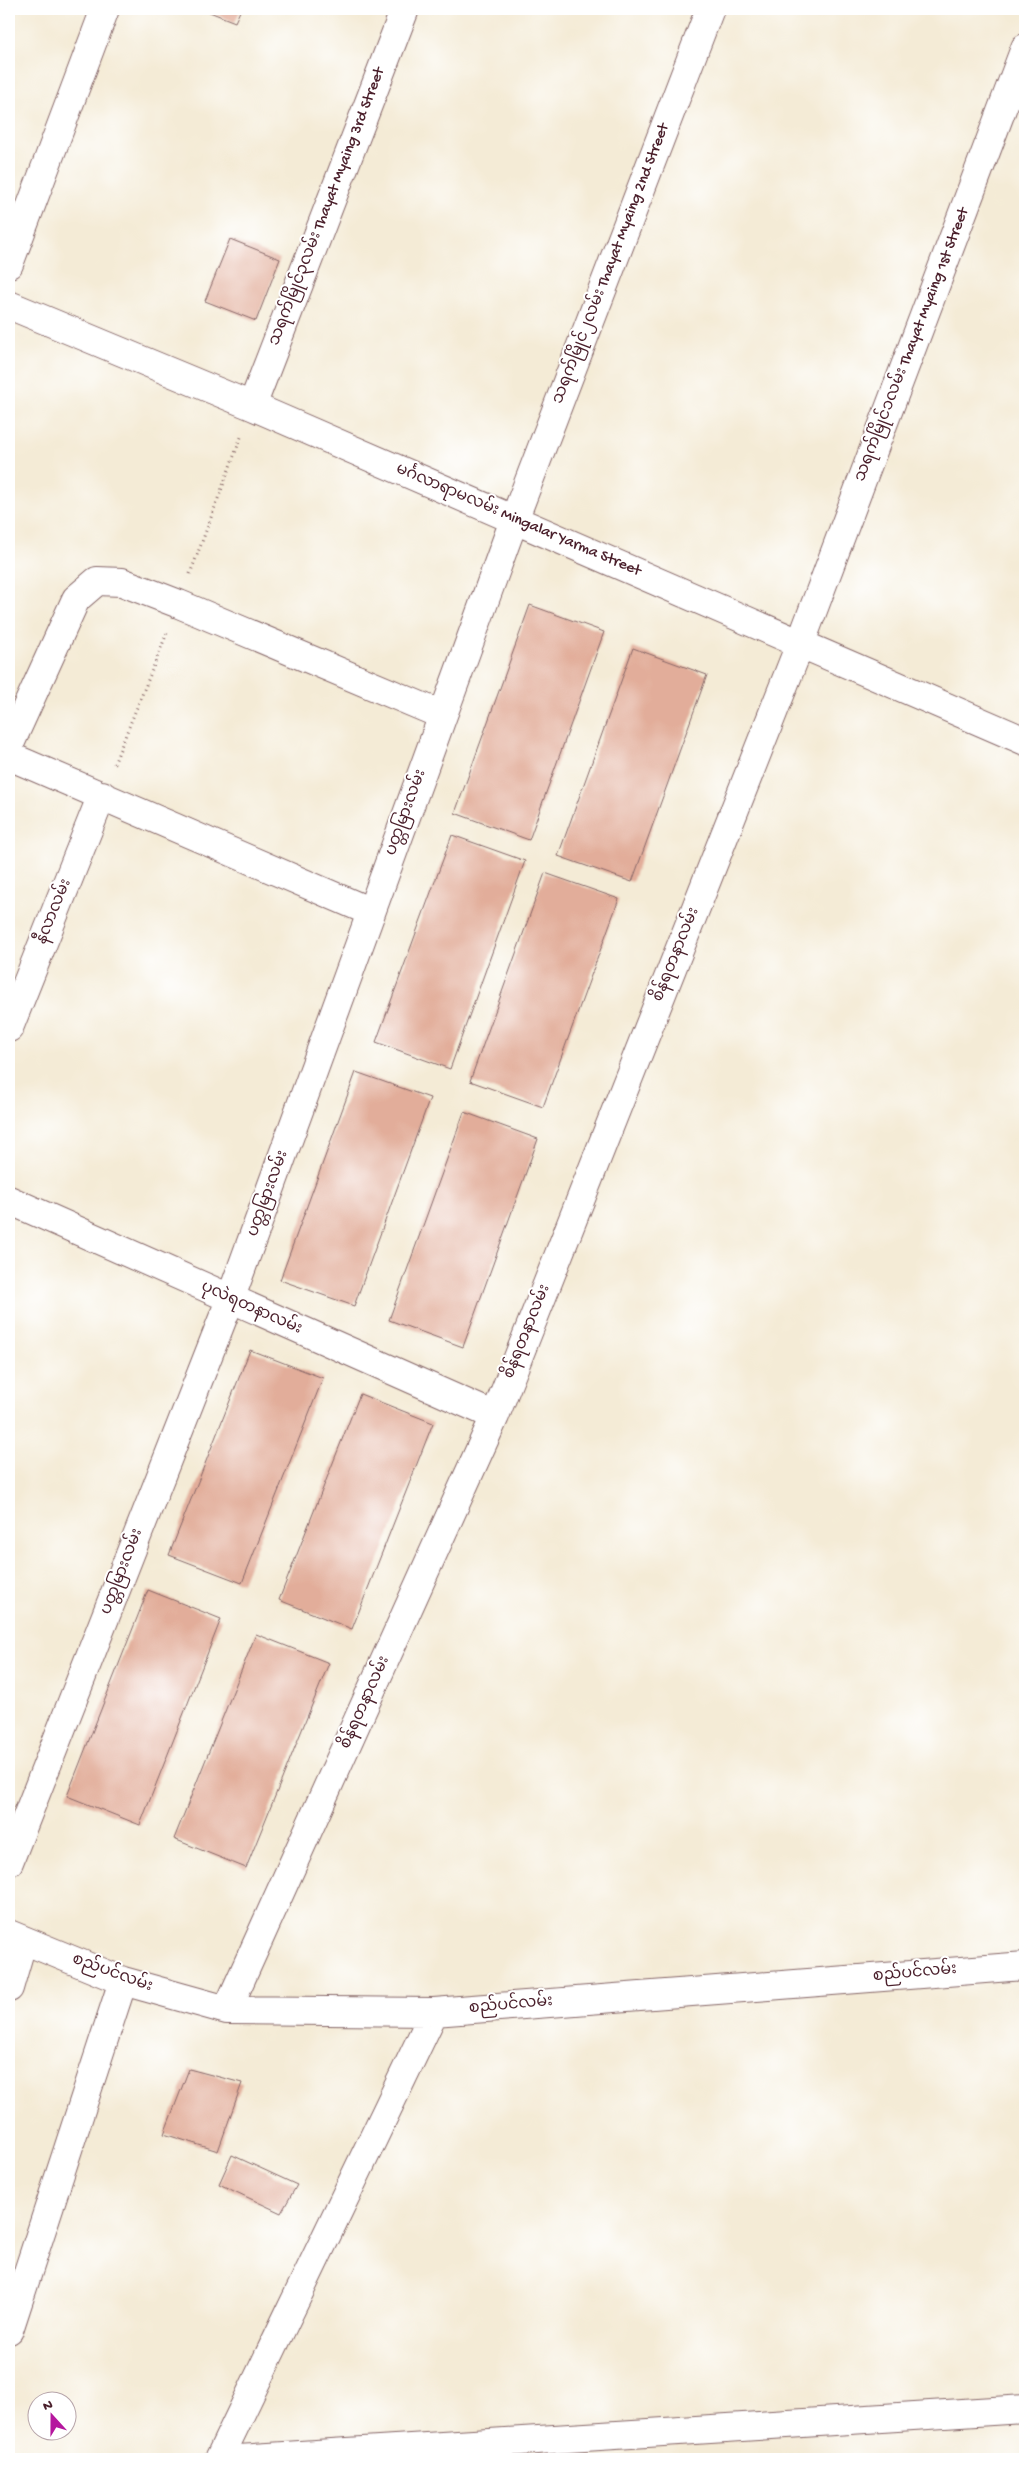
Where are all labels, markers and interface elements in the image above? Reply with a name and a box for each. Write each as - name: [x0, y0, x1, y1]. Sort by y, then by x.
- street label: သရက်မြိုင်၃လမ်း Thayat Myaing 3rd Street: [261, 62, 391, 349]
- street label: သရက်မြိုင်၂လမ်း Thayat Myaing 2nd Street: [545, 118, 676, 407]
- street label: သရက်မြိုင်၁လမ်း Thayat Myaing 1st Street: [847, 202, 976, 485]
- street label: မင်္ဂလာရာမလမ်း Mingalar Yarma Street: [392, 456, 647, 583]
- street label: ပတ္တမြားလမ်း: [378, 766, 432, 859]
- street label: နီလာလမ်း: [29, 875, 78, 948]
- street label: စိန်ရတနာလမ်း: [645, 903, 705, 1005]
- street label: ပတ္တမြားလမ်း: [240, 1147, 294, 1240]
- street label: ပုလဲရတနာလမ်း: [197, 1274, 307, 1342]
- street label: စိန်ရတနာလမ်း: [496, 1280, 556, 1382]
- street label: ပတ္တမြားလမ်း: [93, 1525, 149, 1618]
- street label: စိန်ရတနာလမ်း: [332, 1652, 396, 1753]
- street label: စည်ပင်လမ်း: [69, 1946, 156, 1998]
- street label: စည်ပင်လမ်း: [872, 1956, 958, 1988]
- street label: စည်ပင်လမ်း: [468, 1988, 554, 2020]
- north arrow: [28, 2390, 78, 2440]
- text: N: [41, 2397, 56, 2416]

